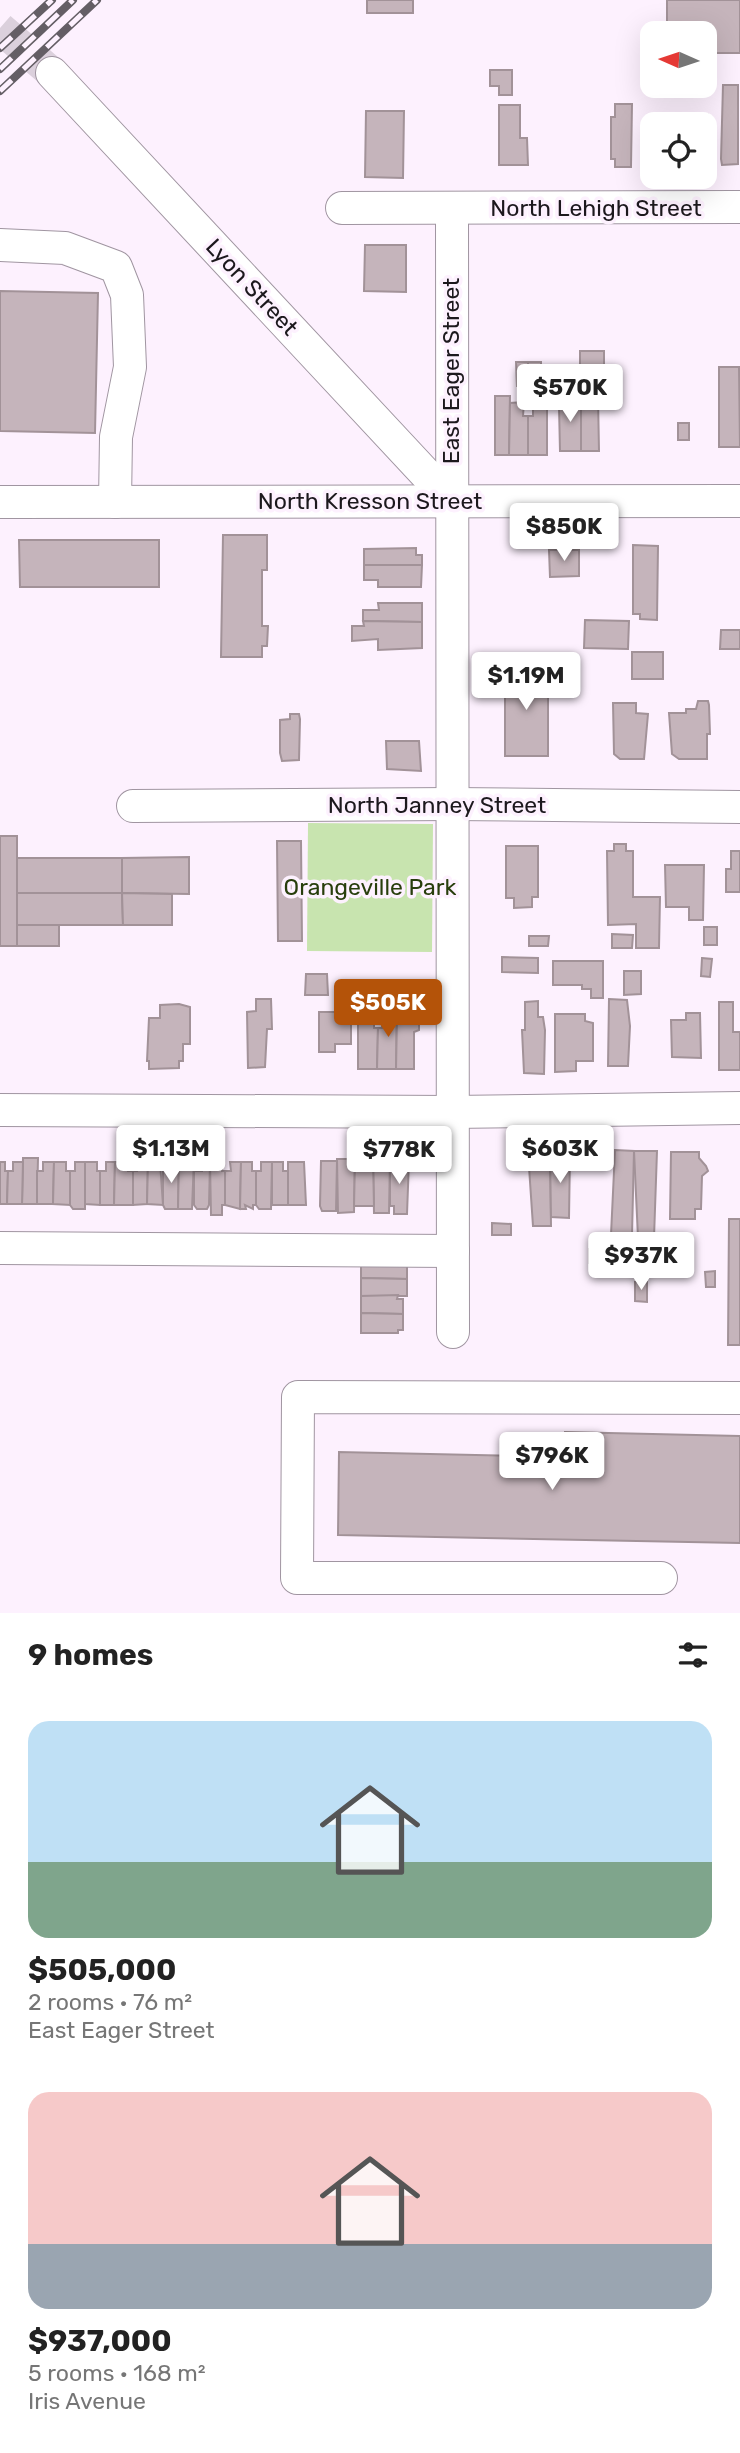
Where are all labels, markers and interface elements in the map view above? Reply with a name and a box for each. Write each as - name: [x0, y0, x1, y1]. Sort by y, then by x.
- north arrow: [640, 21, 718, 98]
- map controls: [640, 21, 717, 189]
- button: locate: [640, 112, 717, 189]
- street label: North Lehigh Street: [490, 194, 702, 222]
- street label: Lyon Street: [200, 233, 304, 341]
- street label: East Eager Street: [437, 278, 465, 464]
- pin: $570K: [521, 364, 619, 424]
- text: $570K: [533, 373, 607, 401]
- street label: North Kresson Street: [258, 487, 482, 515]
- pin: $850K: [515, 504, 613, 563]
- text: $850K: [526, 512, 602, 540]
- pin: $1.19M: [469, 652, 583, 712]
- text: $1.19M: [487, 661, 565, 689]
- street label: North Janney Street: [328, 791, 546, 819]
- park label: Orangeville Park: [284, 873, 457, 901]
- pin: $505K: [339, 979, 437, 1039]
- text: $505K: [350, 988, 426, 1016]
- pin: $1.13M: [114, 1126, 228, 1185]
- pin: $778K: [350, 1126, 448, 1186]
- pin: $603K: [511, 1126, 609, 1185]
- text: $1.13M: [132, 1134, 210, 1162]
- text: $603K: [522, 1134, 598, 1162]
- text: $778K: [363, 1135, 435, 1163]
- pin: $937K: [592, 1232, 690, 1292]
- text: $937K: [604, 1241, 678, 1269]
- pin: $796K: [503, 1432, 601, 1492]
- text: $796K: [515, 1441, 589, 1469]
- icon: filters: [674, 1636, 712, 1674]
- text: 9 homes: [28, 1637, 153, 1673]
- icon: home: [307, 1767, 433, 1893]
- text: $505,000: [28, 1952, 176, 1988]
- text: 2 rooms · 76 m²: [28, 1988, 192, 2016]
- text: East Eager Street: [28, 2016, 215, 2044]
- icon: home: [307, 2138, 433, 2264]
- text: $937,000: [28, 2323, 172, 2359]
- text: 5 rooms · 168 m²: [28, 2359, 206, 2387]
- text: Iris Avenue: [28, 2387, 146, 2415]

